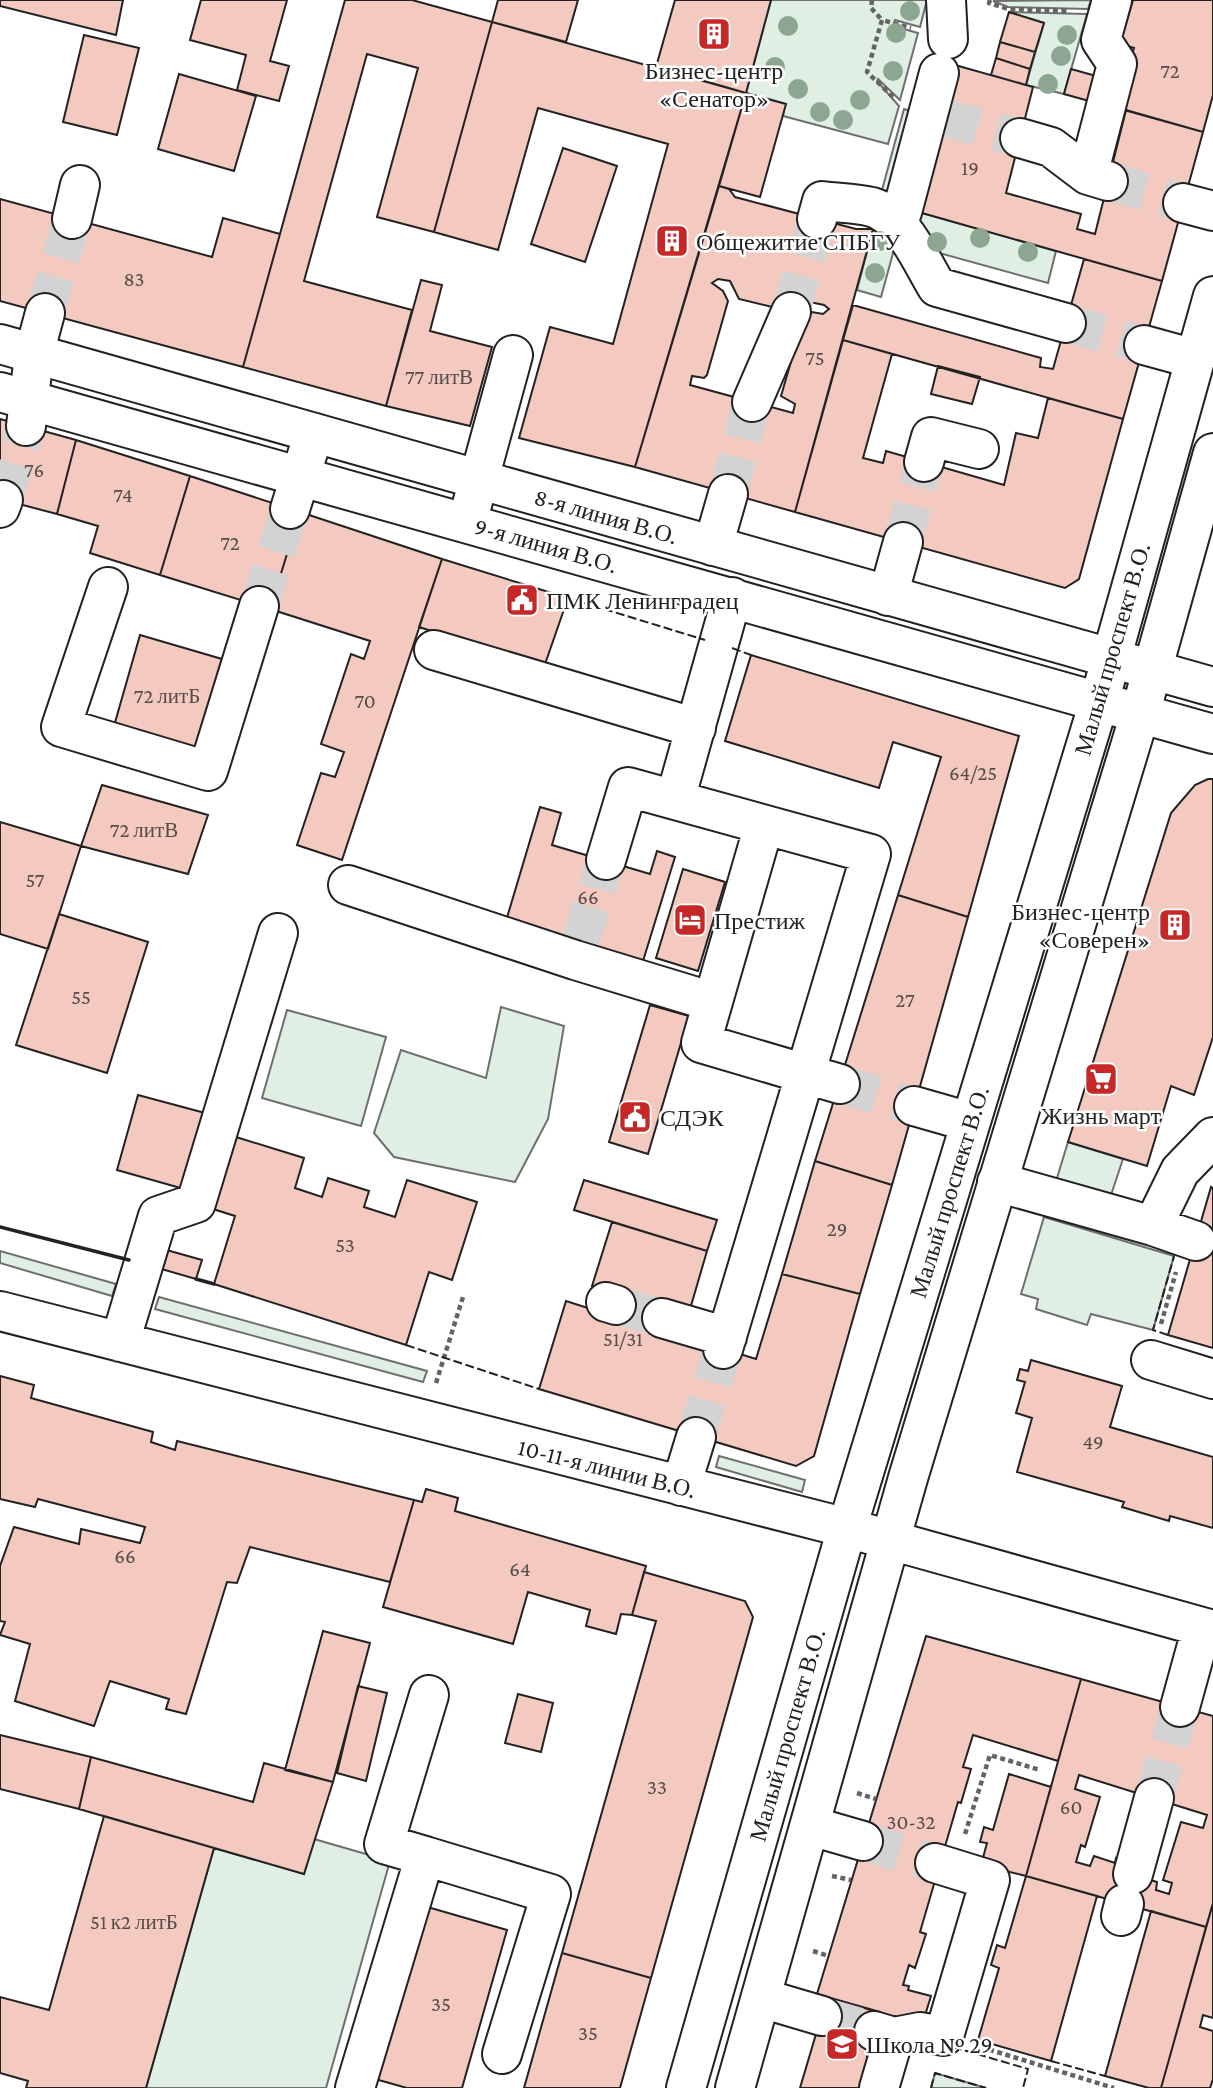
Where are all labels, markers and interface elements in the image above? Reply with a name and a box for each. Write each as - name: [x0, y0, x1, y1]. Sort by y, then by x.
- building icon: Бизнес-центр «Сенатор»: [695, 15, 733, 53]
- place label: Бизнес-центр «Сенатор»: [645, 57, 783, 112]
- house number: 72: [1160, 59, 1180, 83]
- house number: 19: [961, 156, 979, 180]
- building icon: Общежитие СПБГУ: [653, 222, 691, 260]
- place label: Общежитие СПБГУ: [696, 228, 901, 255]
- house number: 83: [124, 267, 144, 291]
- house number: 75: [805, 346, 825, 370]
- house number: 77 литВ: [405, 365, 473, 389]
- house number: 76: [24, 458, 44, 482]
- house number: 74: [113, 483, 133, 507]
- street label: 8-я линия В.О.: [531, 483, 681, 549]
- street label: 9-я линия В.О.: [472, 512, 620, 578]
- house number: 72: [220, 531, 240, 555]
- street label: Малый проспект В.О.: [1069, 540, 1155, 758]
- public building icon: ПМК Ленинградец: [503, 581, 541, 619]
- place label: ПМК Ленинградец: [546, 587, 739, 614]
- house number: 72 литБ: [134, 684, 200, 708]
- house number: 70: [354, 689, 376, 713]
- house number: 64/25: [949, 761, 997, 785]
- house number: 72 литВ: [110, 818, 178, 842]
- house number: 57: [26, 868, 45, 892]
- house number: 66: [577, 885, 599, 909]
- place label: Бизнес-центр «Соверен»: [1011, 898, 1150, 953]
- hotel icon: Престиж: [671, 901, 709, 939]
- building icon: Бизнес-центр «Соверен»: [1156, 906, 1194, 944]
- place label: Престиж: [714, 907, 806, 934]
- house number: 55: [71, 985, 91, 1009]
- house number: 27: [895, 988, 915, 1012]
- supermarket icon: Жизнь март: [1082, 1060, 1120, 1098]
- street label: Малый проспект В.О.: [904, 1083, 994, 1301]
- public building icon: СДЭК: [616, 1098, 654, 1136]
- place label: Жизнь март: [1041, 1102, 1161, 1129]
- place label: СДЭК: [660, 1104, 725, 1131]
- house number: 29: [827, 1217, 847, 1241]
- house number: 53: [335, 1233, 355, 1257]
- house number: 51/31: [603, 1327, 643, 1351]
- house number: 49: [1082, 1430, 1104, 1454]
- street label: 10-11-я линии В.О.: [515, 1433, 699, 1503]
- house number: 66: [114, 1544, 136, 1568]
- house number: 64: [509, 1557, 531, 1581]
- street label: Малый проспект В.О.: [744, 1626, 830, 1844]
- house number: 33: [647, 1775, 667, 1799]
- house number: 60: [1060, 1795, 1082, 1819]
- house number: 30-32: [886, 1810, 936, 1834]
- house number: 51 к2 литБ: [90, 1910, 178, 1934]
- house number: 35: [431, 1992, 451, 2016]
- house number: 35: [578, 2021, 598, 2045]
- school or university icon: Школа № 29: [823, 2025, 861, 2063]
- place label: Школа № 29: [866, 2031, 993, 2058]

